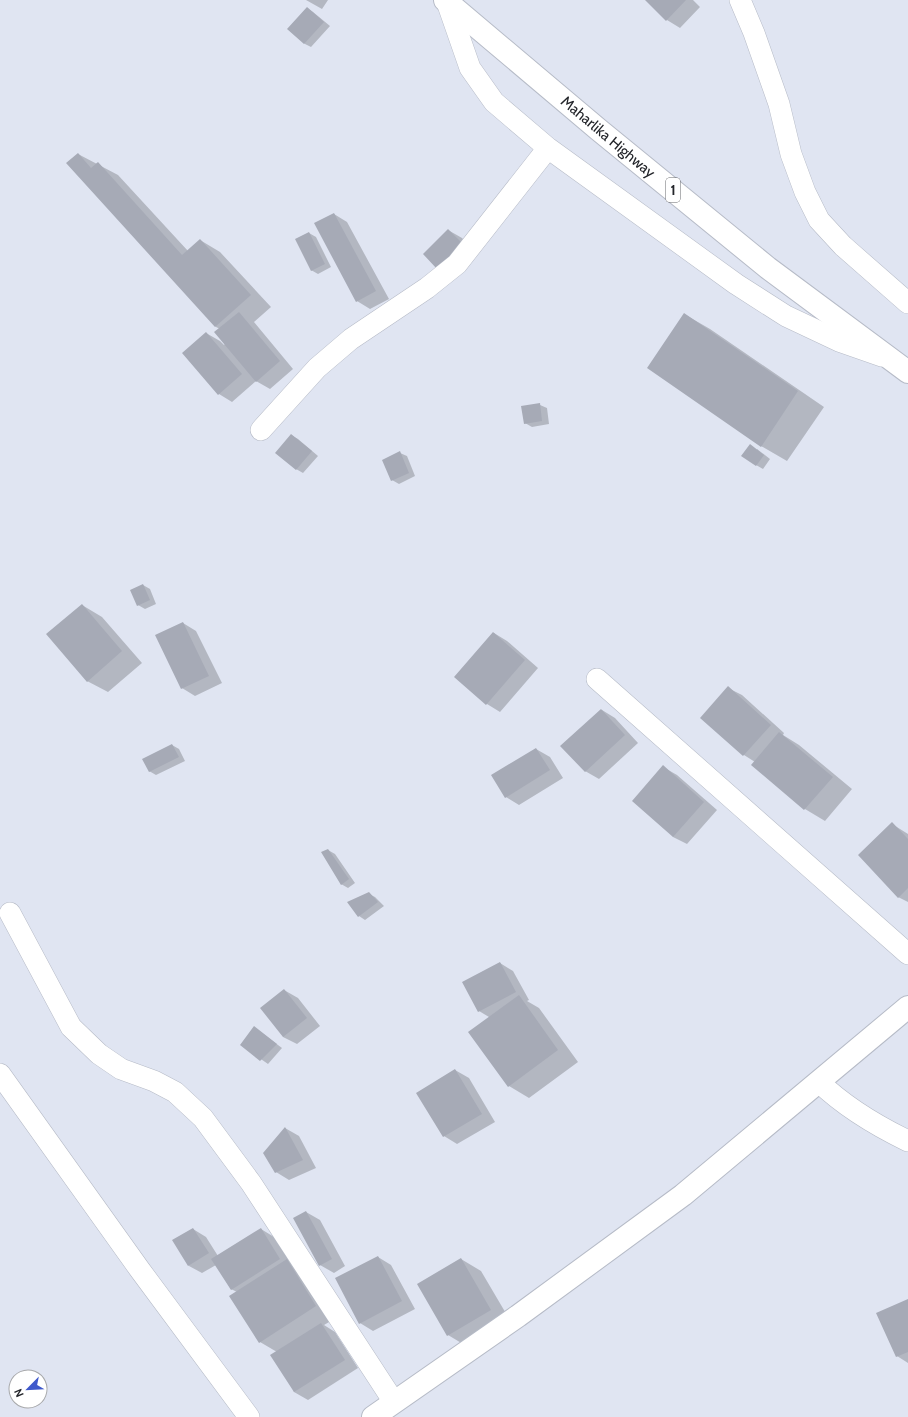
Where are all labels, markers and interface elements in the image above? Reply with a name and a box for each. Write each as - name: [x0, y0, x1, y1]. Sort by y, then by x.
- street label: Maharlika Highway: [557, 92, 659, 182]
- road number: 1: [666, 178, 680, 202]
- north arrow: [8, 1369, 48, 1409]
- text: N: [11, 1387, 27, 1399]

